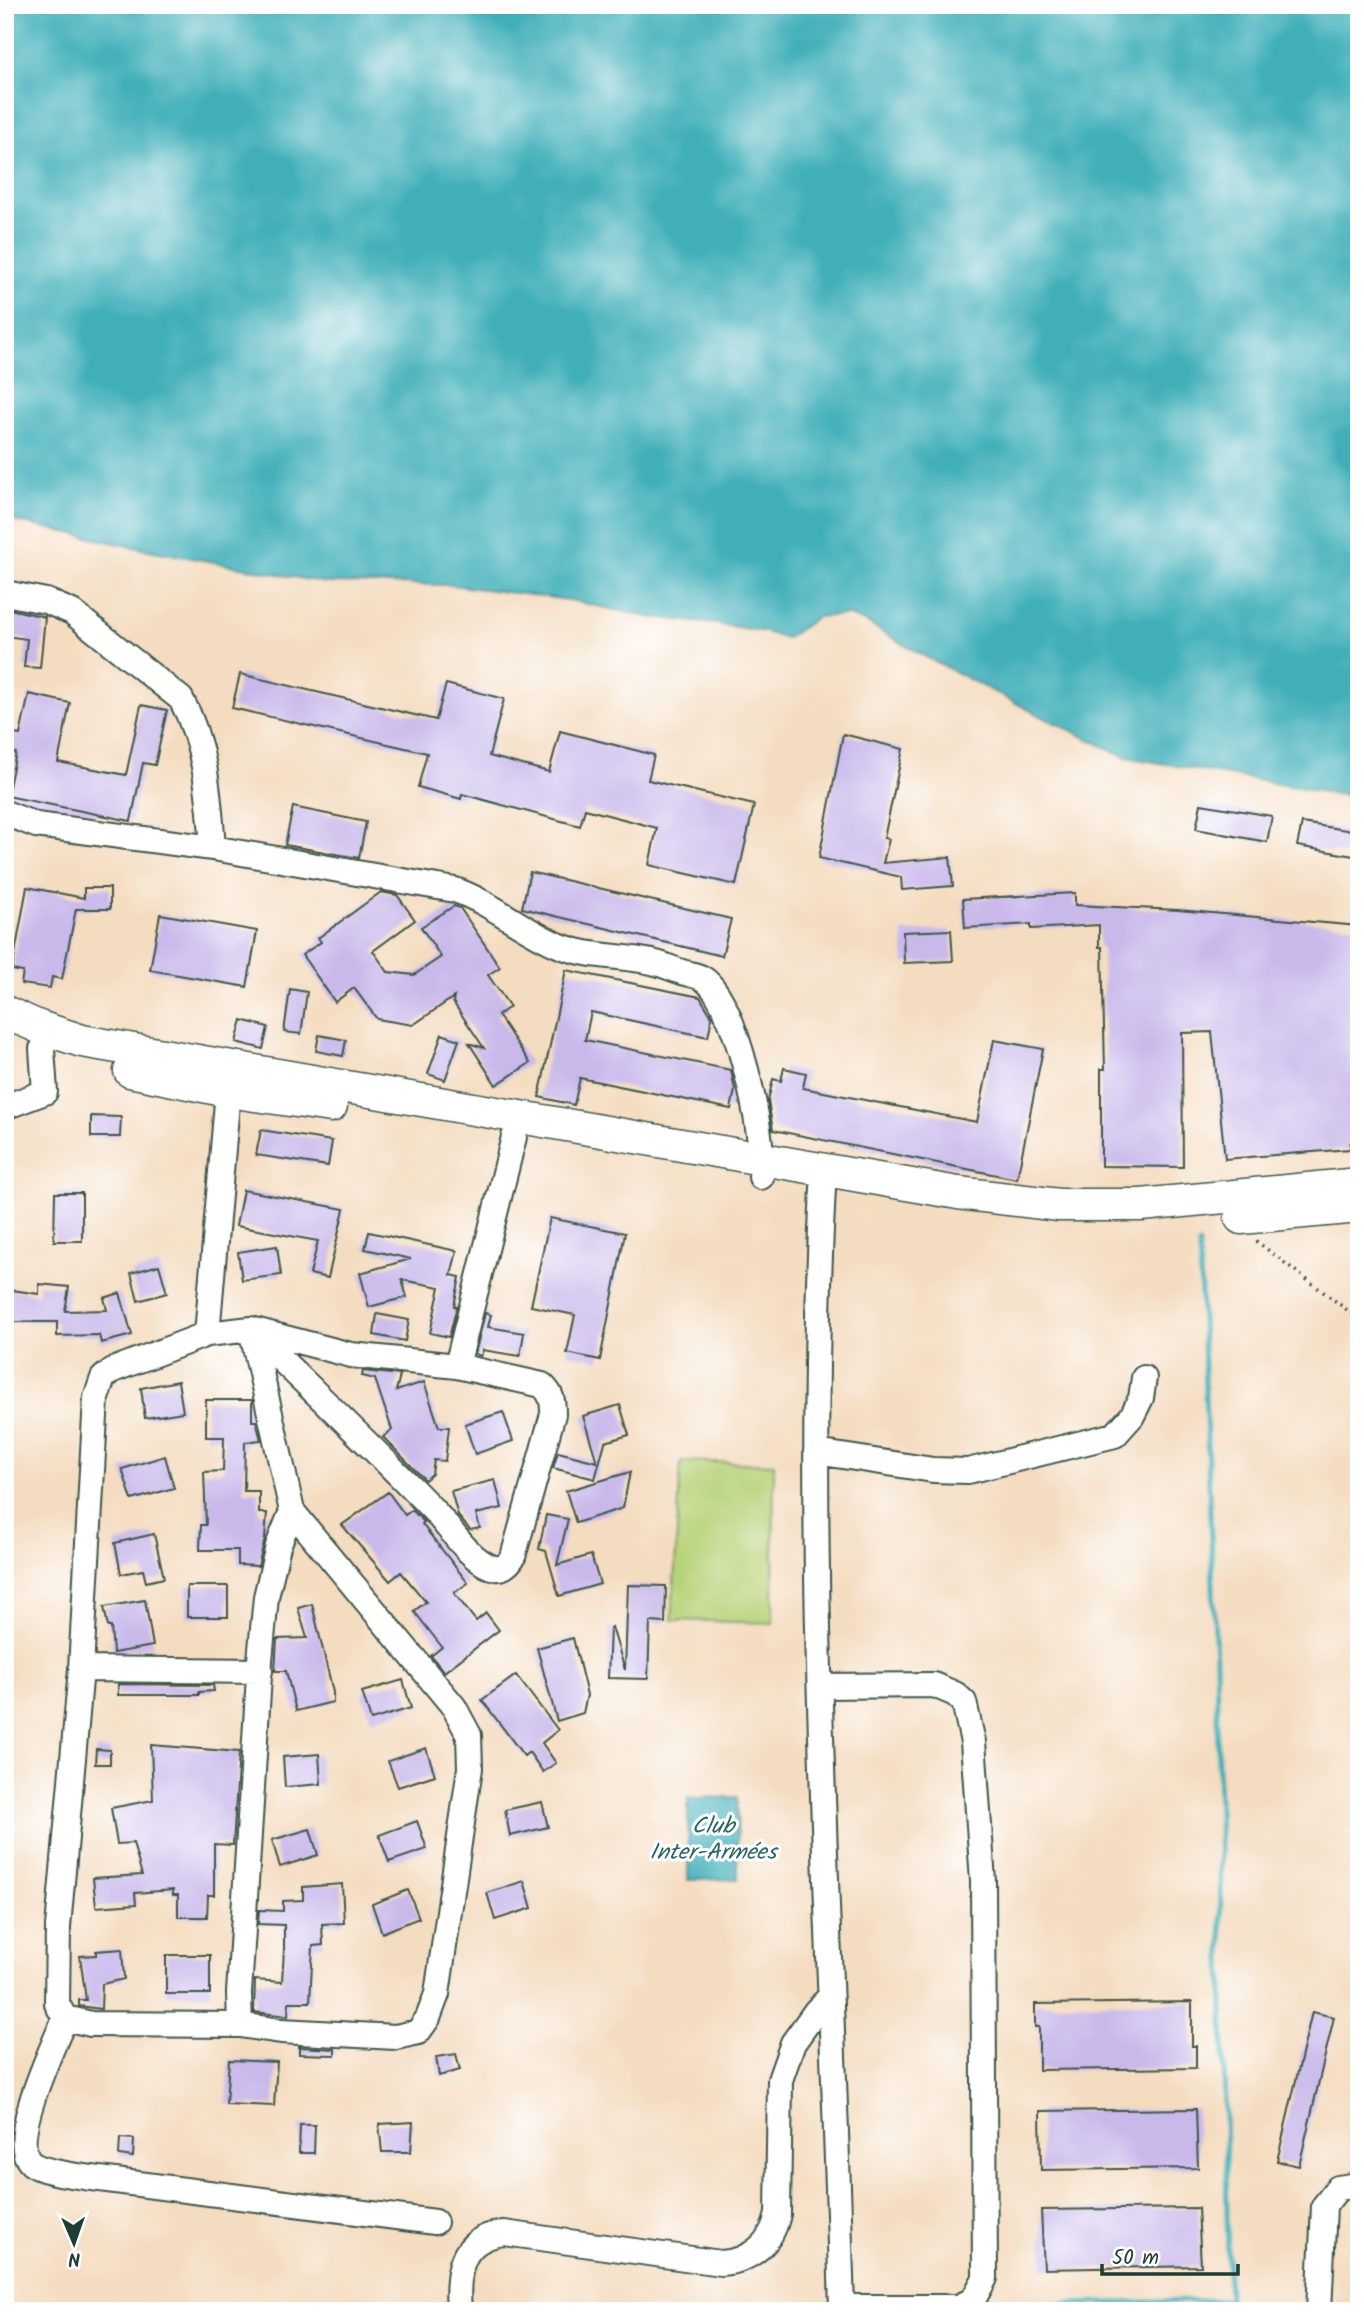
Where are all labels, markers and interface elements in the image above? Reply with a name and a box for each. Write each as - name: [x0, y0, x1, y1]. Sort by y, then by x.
- water label: Club Inter-Armées: [650, 1809, 779, 1871]
- north arrow: [38, 2208, 108, 2278]
- scale bar: [1102, 2232, 1238, 2276]
- text: 50 m: [1112, 2242, 1159, 2275]
- text: N: [68, 2243, 81, 2273]

